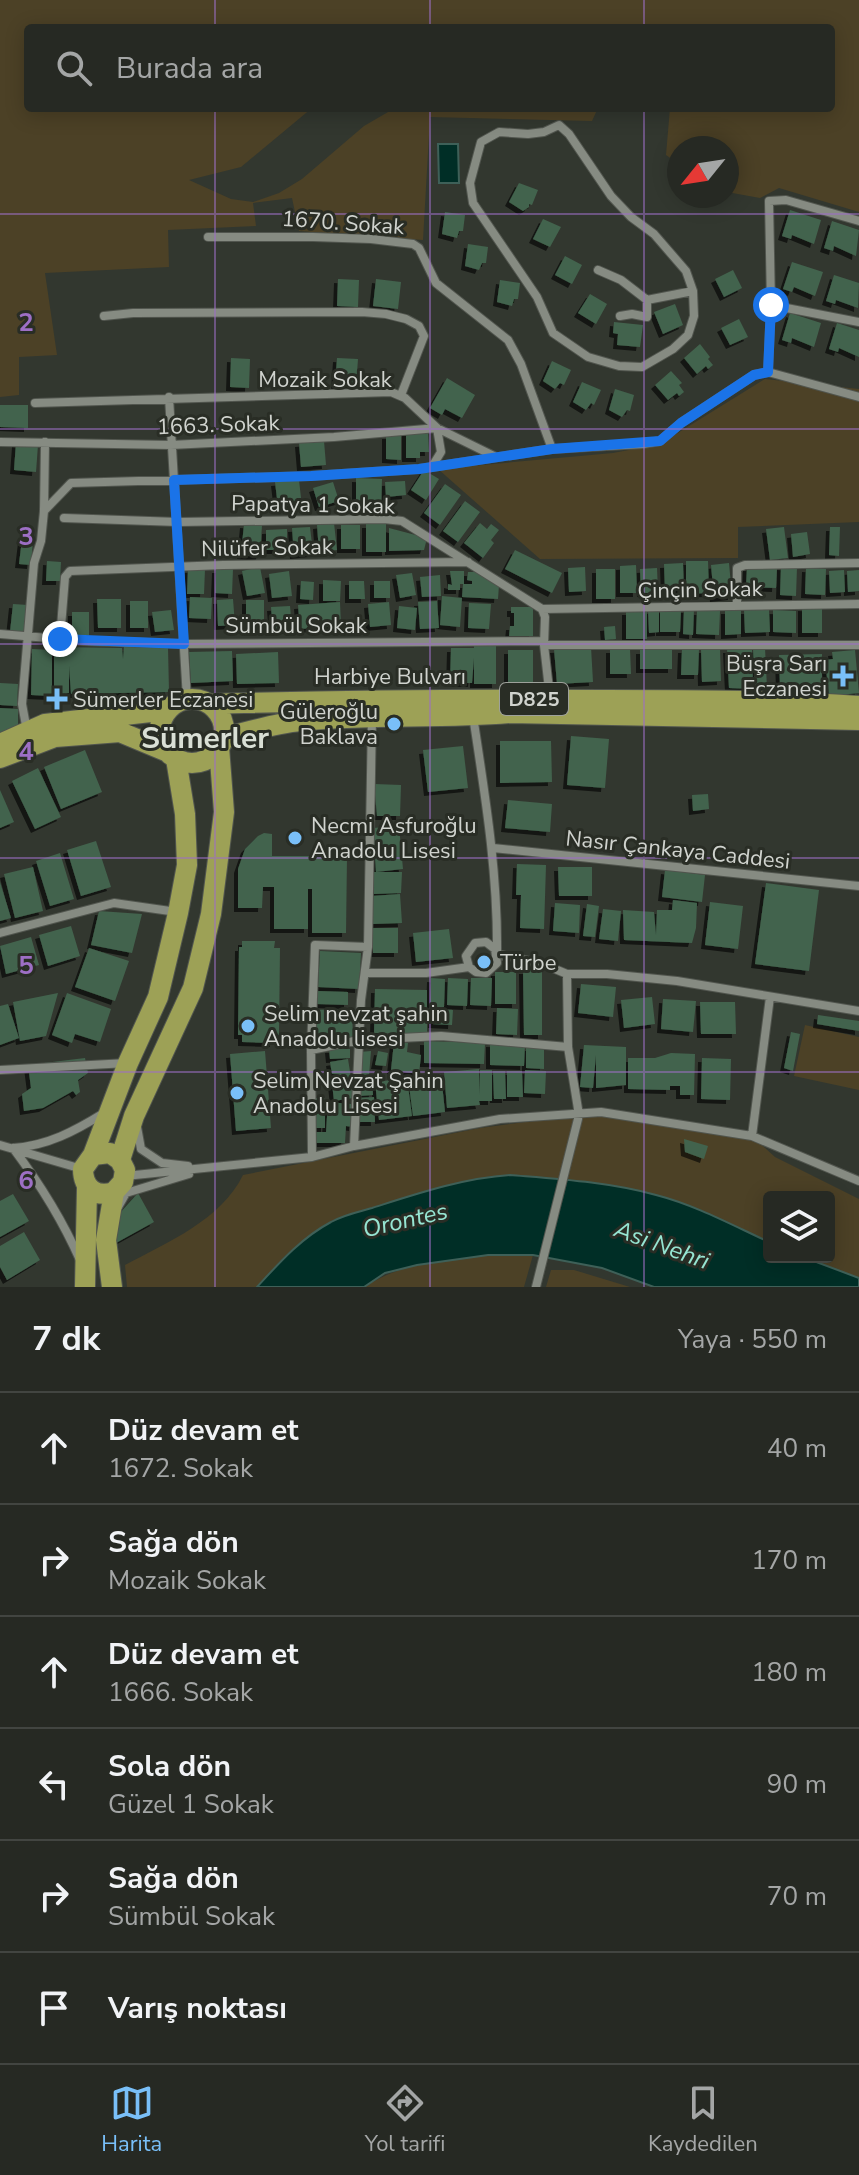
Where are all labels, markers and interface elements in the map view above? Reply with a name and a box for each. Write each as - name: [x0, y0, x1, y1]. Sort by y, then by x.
- search box: [24, 24, 835, 112]
- icon: search: [52, 46, 96, 90]
- text: Burada ara: [116, 48, 263, 89]
- north arrow: [667, 136, 739, 208]
- street label: 1670. Sokak: [281, 204, 406, 242]
- route start: [753, 287, 789, 323]
- text: 2: [18, 305, 34, 340]
- street label: Mozaik Sokak: [258, 365, 393, 395]
- street label: 1663. Sokak: [156, 408, 281, 442]
- street label: Papatya 1 Sokak: [231, 489, 396, 521]
- text: 3: [18, 519, 34, 554]
- street label: Nilüfer Sokak: [201, 532, 334, 564]
- street label: Çinçin Sokak: [637, 574, 764, 606]
- street label: Sümbül Sokak: [225, 611, 368, 641]
- route end: [42, 621, 78, 657]
- place label: Büşra Sarı Eczanesi: [726, 649, 827, 704]
- street label: Harbiye Bulvarı: [314, 662, 466, 692]
- marker: Büşra Sarı Eczanesi: [834, 667, 852, 685]
- road number: D825: [500, 683, 568, 715]
- place label: Sümerler Eczanesi: [73, 685, 253, 715]
- marker: Sümerler Eczanesi: [48, 690, 66, 708]
- place label: Güleroğlu Baklava: [280, 697, 378, 752]
- marker: Güleroğlu Baklava: [385, 715, 403, 733]
- district label: Sümerler: [141, 718, 269, 759]
- text: 4: [18, 734, 34, 769]
- place label: Necmi Asfuroğlu Anadolu Lisesi: [311, 811, 477, 866]
- street label: Nasır Çankaya Caddesi: [564, 823, 792, 877]
- marker: Necmi Asfuroğlu Anadolu Lisesi: [286, 829, 304, 847]
- text: 5: [18, 948, 34, 983]
- place label: Türbe: [500, 948, 556, 978]
- marker: Türbe: [475, 953, 493, 971]
- place label: Selim nevzat şahin Anadolu lisesi: [264, 999, 448, 1054]
- marker: Selim nevzat şahin Anadolu lisesi: [239, 1017, 257, 1035]
- place label: Selim Nevzat Şahin Anadolu Lisesi: [253, 1066, 444, 1121]
- marker: Selim Nevzat Şahin Anadolu Lisesi: [228, 1084, 246, 1102]
- text: 6: [18, 1163, 34, 1198]
- map controls: [763, 1191, 835, 1263]
- button: layers: [763, 1191, 835, 1263]
- water label: Orontes: [359, 1195, 451, 1245]
- water label: Asi Nehri: [609, 1213, 714, 1277]
- text: 7 dk: [32, 1316, 100, 1362]
- text: Yaya · 550 m: [678, 1322, 827, 1357]
- text: Düz devam et: [108, 1410, 299, 1451]
- icon: ahead: [32, 1426, 76, 1470]
- text: 40 m: [767, 1431, 827, 1466]
- text: 1672. Sokak: [108, 1451, 253, 1486]
- text: Sağa dön: [108, 1522, 239, 1563]
- icon: right: [32, 1538, 76, 1582]
- text: 170 m: [751, 1543, 827, 1578]
- text: Mozaik Sokak: [108, 1563, 266, 1598]
- text: Düz devam et: [108, 1634, 299, 1675]
- icon: ahead: [32, 1650, 76, 1694]
- text: 180 m: [751, 1655, 827, 1690]
- text: 1666. Sokak: [108, 1675, 253, 1710]
- text: Sola dön: [108, 1746, 231, 1787]
- icon: left: [32, 1762, 76, 1806]
- text: 90 m: [767, 1767, 827, 1802]
- text: Güzel 1 Sokak: [108, 1787, 274, 1822]
- text: Sağa dön: [108, 1858, 239, 1899]
- icon: right: [32, 1874, 76, 1918]
- text: 70 m: [767, 1879, 827, 1914]
- text: Sümbül Sokak: [108, 1899, 275, 1934]
- icon: arrive: [32, 1986, 76, 2030]
- text: Varış noktası: [108, 1988, 287, 2029]
- tab: Harita: [101, 2081, 162, 2159]
- tab: Yol tarifi: [365, 2081, 445, 2159]
- tab: Kaydedilen: [648, 2081, 758, 2159]

